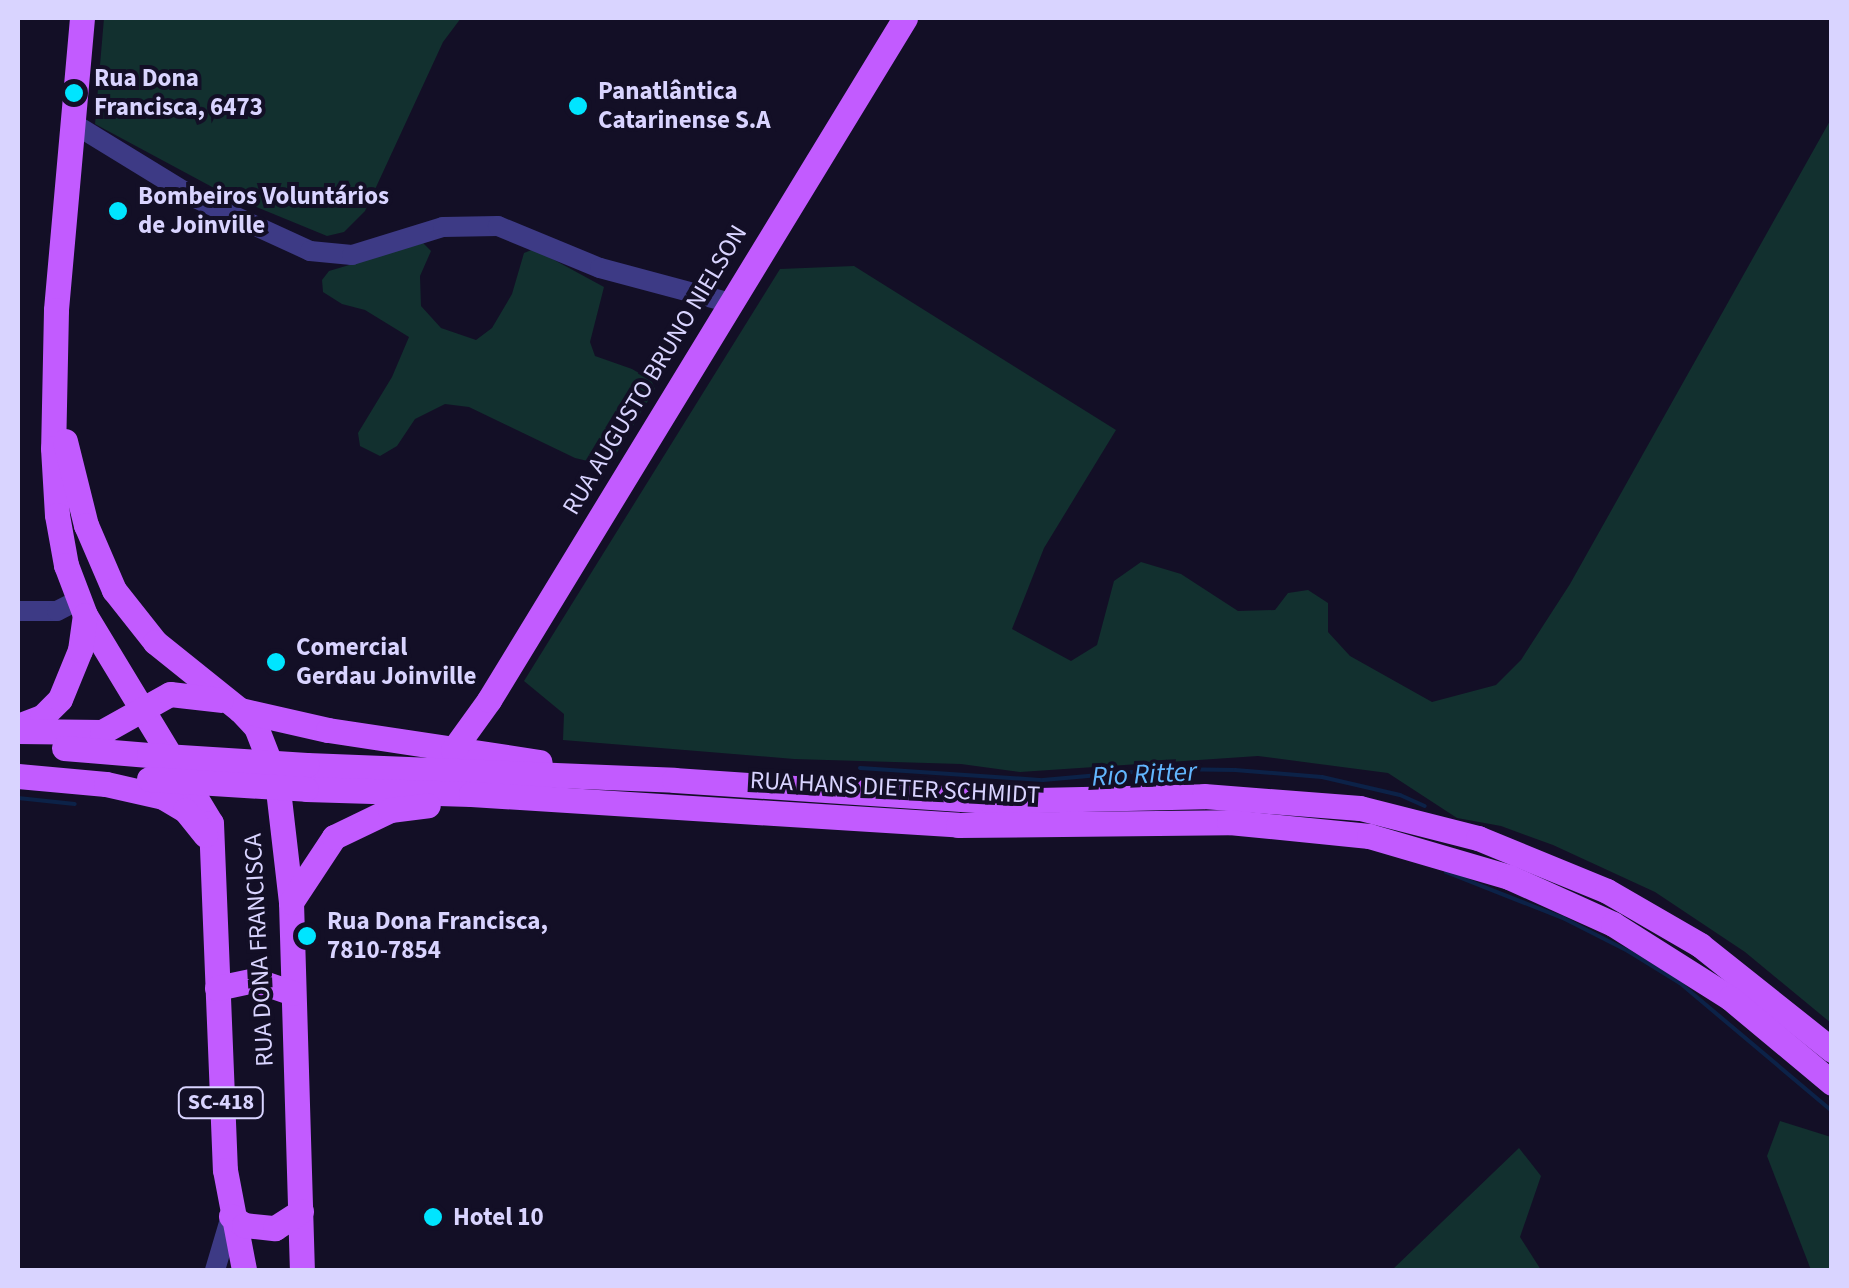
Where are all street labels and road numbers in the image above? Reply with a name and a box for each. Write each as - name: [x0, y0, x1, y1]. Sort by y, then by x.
- street label: RUA AUGUSTO BRUNO NIELSON: [556, 220, 754, 520]
- street label: RUA HANS DIETER SCHMIDT: [749, 765, 1041, 811]
- street label: RUA DONA FRANCISCA: [238, 833, 280, 1067]
- road number: SC-418: [176, 1086, 266, 1120]

